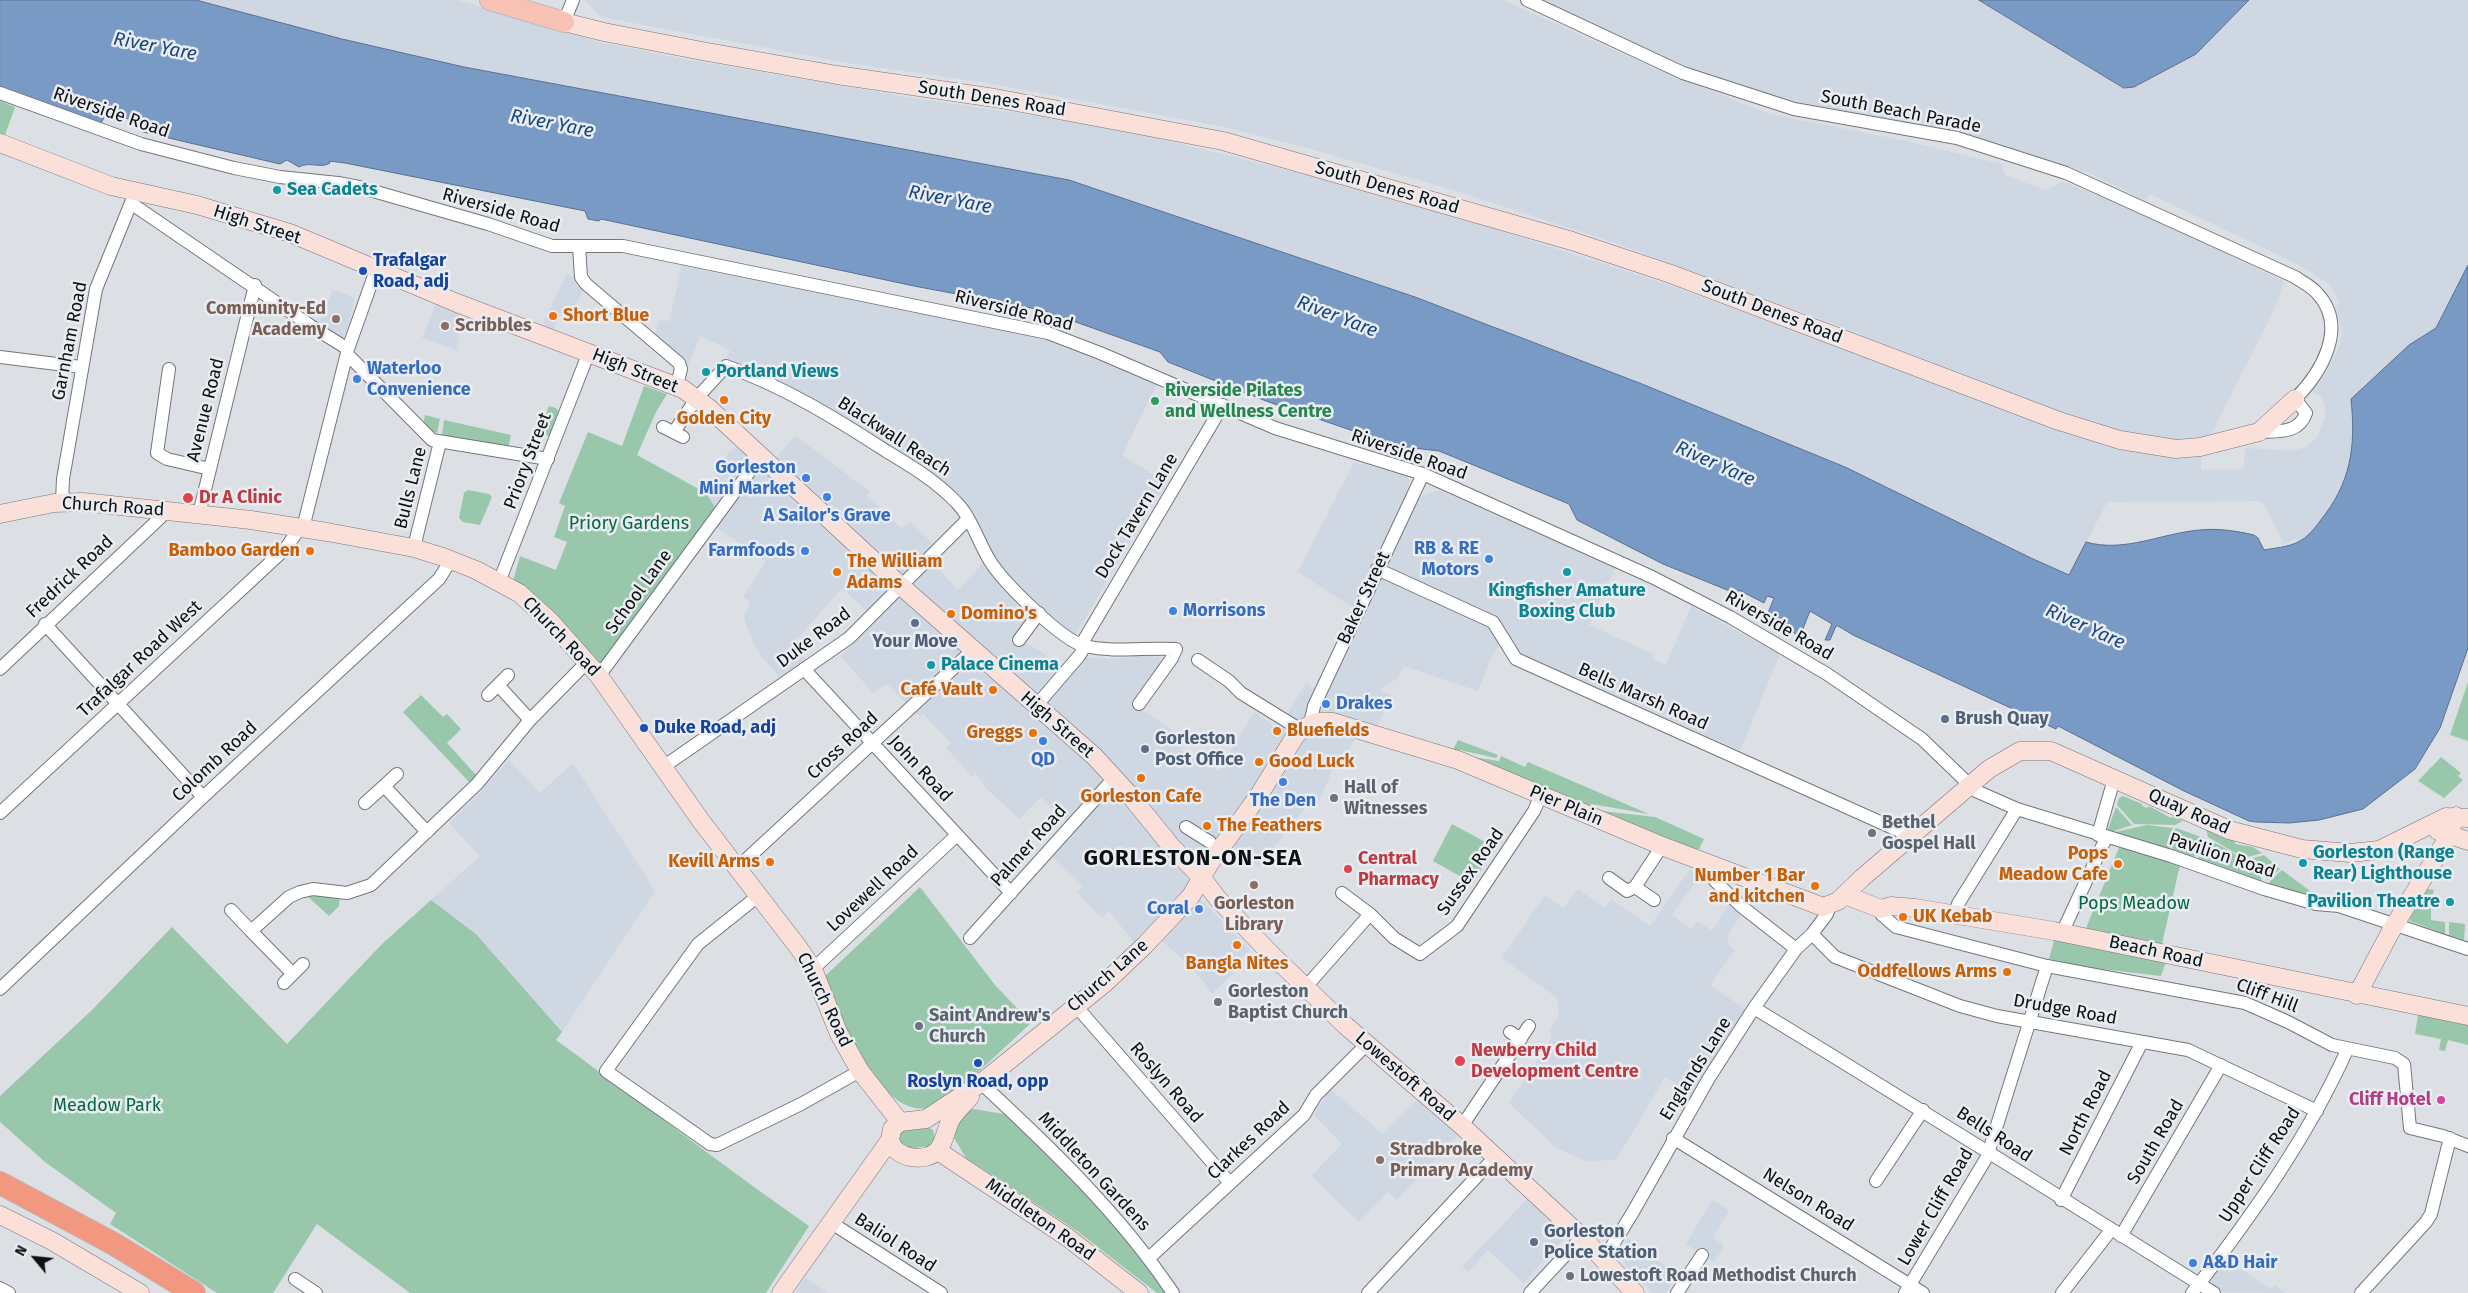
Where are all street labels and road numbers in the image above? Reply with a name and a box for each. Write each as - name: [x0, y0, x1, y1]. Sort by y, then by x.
- street label: South Denes Road: [917, 77, 1067, 121]
- street label: Riverside Road: [50, 83, 172, 143]
- street label: South Beach Parade: [1819, 86, 1983, 138]
- street label: South Denes Road: [1312, 157, 1462, 219]
- street label: Riverside Road: [440, 184, 562, 238]
- street label: High Street: [210, 201, 304, 249]
- street label: South Denes Road: [1699, 275, 1845, 349]
- street label: Garnham Road: [48, 280, 92, 402]
- street label: Riverside Road: [952, 286, 1076, 336]
- street label: High Street: [589, 344, 681, 398]
- street label: Avenue Road: [183, 356, 229, 464]
- street label: Blackwall Reach: [833, 392, 955, 482]
- street label: Priory Street: [500, 409, 556, 513]
- street label: Riverside Road: [1348, 425, 1470, 485]
- street label: Bulls Lane: [390, 445, 432, 531]
- street label: Dock Tavern Lane: [1091, 449, 1183, 583]
- street label: Church Road: [61, 493, 165, 521]
- street label: Fredrick Road: [22, 531, 118, 623]
- street label: School Lane: [601, 546, 677, 638]
- street label: Baker Street: [1333, 548, 1395, 648]
- street label: Riverside Road: [1721, 586, 1837, 666]
- street label: Church Road: [518, 593, 604, 681]
- street label: Trafalgar Road West: [74, 596, 206, 722]
- street label: Duke Road: [773, 603, 855, 673]
- street label: Bells Marsh Road: [1575, 659, 1711, 735]
- street label: High Street: [1016, 687, 1098, 763]
- street label: Cross Road: [803, 708, 883, 784]
- street label: Colomb Road: [168, 717, 262, 807]
- street label: John Road: [884, 731, 956, 807]
- street label: Pier Plain: [1526, 781, 1606, 831]
- street label: Quay Road: [2145, 784, 2233, 840]
- street label: Palmer Road: [987, 801, 1071, 891]
- street label: Sussex Road: [1433, 824, 1509, 920]
- street label: Pavilion Road: [2166, 829, 2278, 883]
- street label: Lovewell Road: [823, 841, 923, 937]
- street label: Beach Road: [2107, 931, 2205, 973]
- street label: Church Lane: [1063, 935, 1153, 1017]
- street label: Church Road: [792, 949, 856, 1051]
- street label: Cliff Hill: [2233, 974, 2301, 1018]
- street label: Drudge Road: [2011, 990, 2119, 1030]
- street label: Englands Lane: [1656, 1013, 1736, 1125]
- street label: Lowestoft Road: [1350, 1028, 1460, 1126]
- street label: Roslyn Road: [1125, 1038, 1207, 1128]
- street label: North Road: [2055, 1067, 2117, 1159]
- street label: South Road: [2123, 1096, 2189, 1188]
- street label: Clarkes Road: [1203, 1097, 1295, 1185]
- street label: Bells Road: [1952, 1103, 2036, 1167]
- street label: Upper Cliff Road: [2215, 1103, 2305, 1227]
- street label: Middleton Gardens: [1033, 1108, 1155, 1236]
- street label: Lower Cliff Road: [1894, 1144, 1978, 1270]
- street label: Nelson Road: [1759, 1164, 1857, 1236]
- street label: Middleton Road: [981, 1174, 1099, 1266]
- street label: Baliol Road: [850, 1209, 940, 1277]

